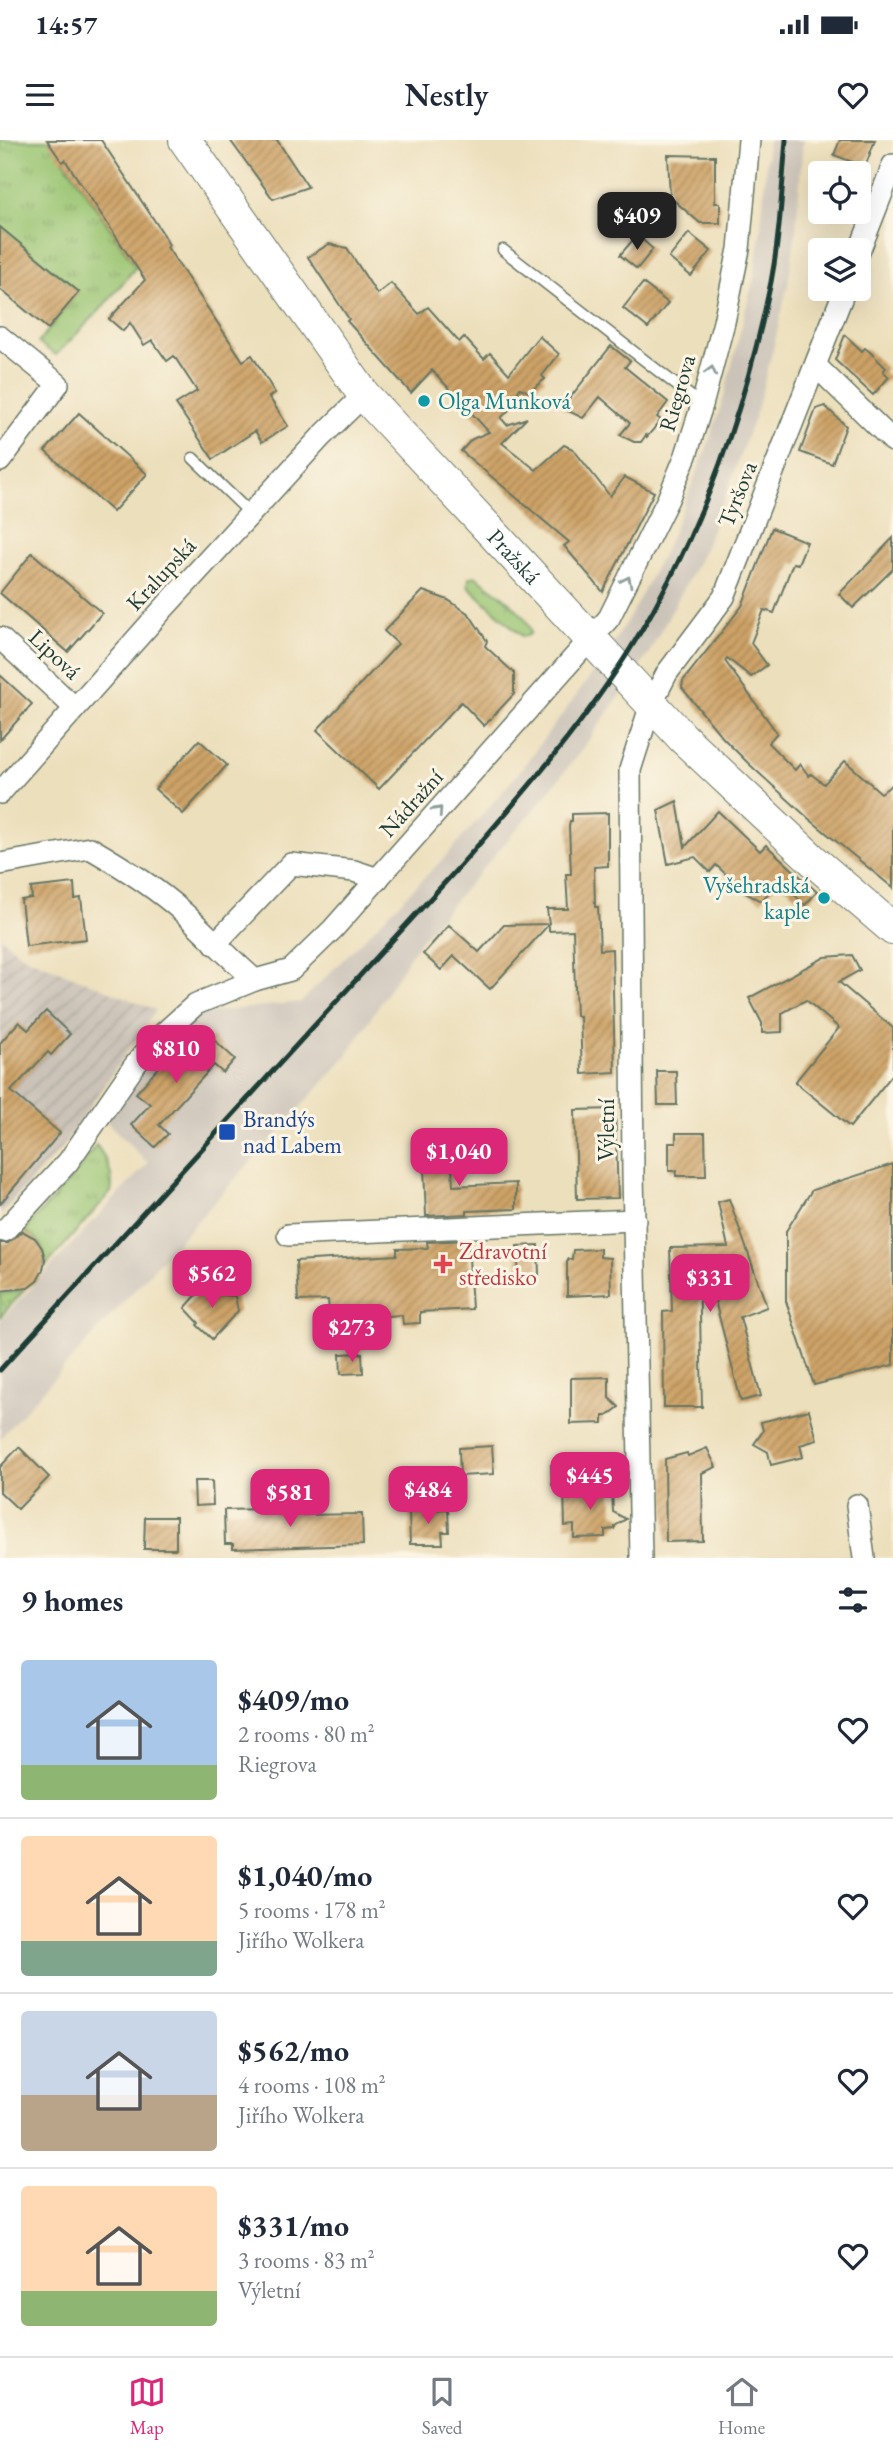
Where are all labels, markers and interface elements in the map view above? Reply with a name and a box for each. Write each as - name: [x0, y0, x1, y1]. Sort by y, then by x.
- text: 14:57: [35, 8, 97, 42]
- text: Nestly: [404, 74, 489, 116]
- icon: menu: [21, 76, 59, 114]
- icon: heart: [834, 76, 872, 114]
- map controls: [808, 161, 871, 301]
- button: locate: [808, 161, 871, 224]
- pin: $409: [596, 192, 678, 252]
- text: $409: [613, 200, 661, 230]
- button: layers: [808, 238, 871, 301]
- street label: Riegrova: [652, 350, 702, 435]
- one-way arrow: [703, 365, 718, 377]
- place label: Olga Munková: [438, 386, 571, 416]
- marker: Olga Munková: [416, 393, 432, 409]
- street label: Tyršova: [710, 456, 764, 531]
- street label: Pražská: [481, 522, 548, 591]
- street label: Kralupská: [120, 530, 203, 617]
- one-way arrow: [618, 576, 632, 588]
- street label: Lipová: [22, 622, 88, 686]
- street label: Nádražní: [372, 762, 450, 843]
- one-way arrow: [430, 807, 442, 820]
- place label: Vyšehradská kaple: [703, 870, 811, 926]
- marker: Vyšehradská kaple: [816, 890, 832, 906]
- pin: $810: [135, 1026, 217, 1085]
- text: $810: [152, 1033, 200, 1063]
- street label: Výletní: [591, 1098, 621, 1161]
- place label: Brandýs nad Labem: [243, 1104, 342, 1160]
- marker: Brandýs nad Labem: [217, 1122, 237, 1142]
- pin: $1,040: [402, 1128, 516, 1188]
- text: $1,040: [427, 1136, 491, 1166]
- place label: Zdravotní středisko: [459, 1236, 547, 1292]
- pin: $562: [171, 1250, 253, 1310]
- marker: Zdravotní středisko: [433, 1254, 453, 1274]
- pin: $331: [669, 1254, 751, 1314]
- text: $562: [188, 1258, 236, 1288]
- text: $331: [686, 1262, 734, 1292]
- pin: $273: [311, 1304, 393, 1364]
- text: $273: [328, 1312, 376, 1342]
- pin: $445: [549, 1452, 631, 1512]
- text: $445: [566, 1460, 614, 1490]
- pin: $484: [387, 1466, 469, 1526]
- pin: $581: [249, 1470, 331, 1529]
- text: $484: [404, 1474, 452, 1504]
- text: $581: [266, 1477, 314, 1507]
- text: 9 homes: [21, 1581, 123, 1620]
- icon: filters: [834, 1581, 872, 1619]
- text: $409/mo: [238, 1680, 349, 1719]
- icon: home: [77, 1688, 161, 1772]
- icon: heart: [834, 1711, 872, 1749]
- text: 2 rooms · 80 m²: [238, 1719, 375, 1749]
- text: Riegrova: [238, 1749, 317, 1779]
- text: $1,040/mo: [238, 1856, 372, 1895]
- icon: home: [77, 1864, 161, 1948]
- icon: heart: [834, 1887, 872, 1925]
- text: 5 rooms · 178 m²: [238, 1895, 386, 1925]
- text: Jiřího Wolkera: [238, 1925, 365, 1955]
- text: $562/mo: [238, 2031, 349, 2070]
- icon: home: [77, 2039, 161, 2123]
- icon: heart: [834, 2062, 872, 2100]
- text: 4 rooms · 108 m²: [238, 2070, 386, 2100]
- text: Jiřího Wolkera: [238, 2100, 365, 2130]
- text: $331/mo: [238, 2206, 349, 2245]
- icon: home: [77, 2214, 161, 2298]
- icon: heart: [834, 2237, 872, 2275]
- text: 3 rooms · 83 m²: [238, 2245, 375, 2275]
- text: Výletní: [238, 2275, 301, 2305]
- tab: Map: [128, 2373, 166, 2440]
- tab: Saved: [422, 2373, 462, 2440]
- tab: Home: [718, 2373, 765, 2440]

